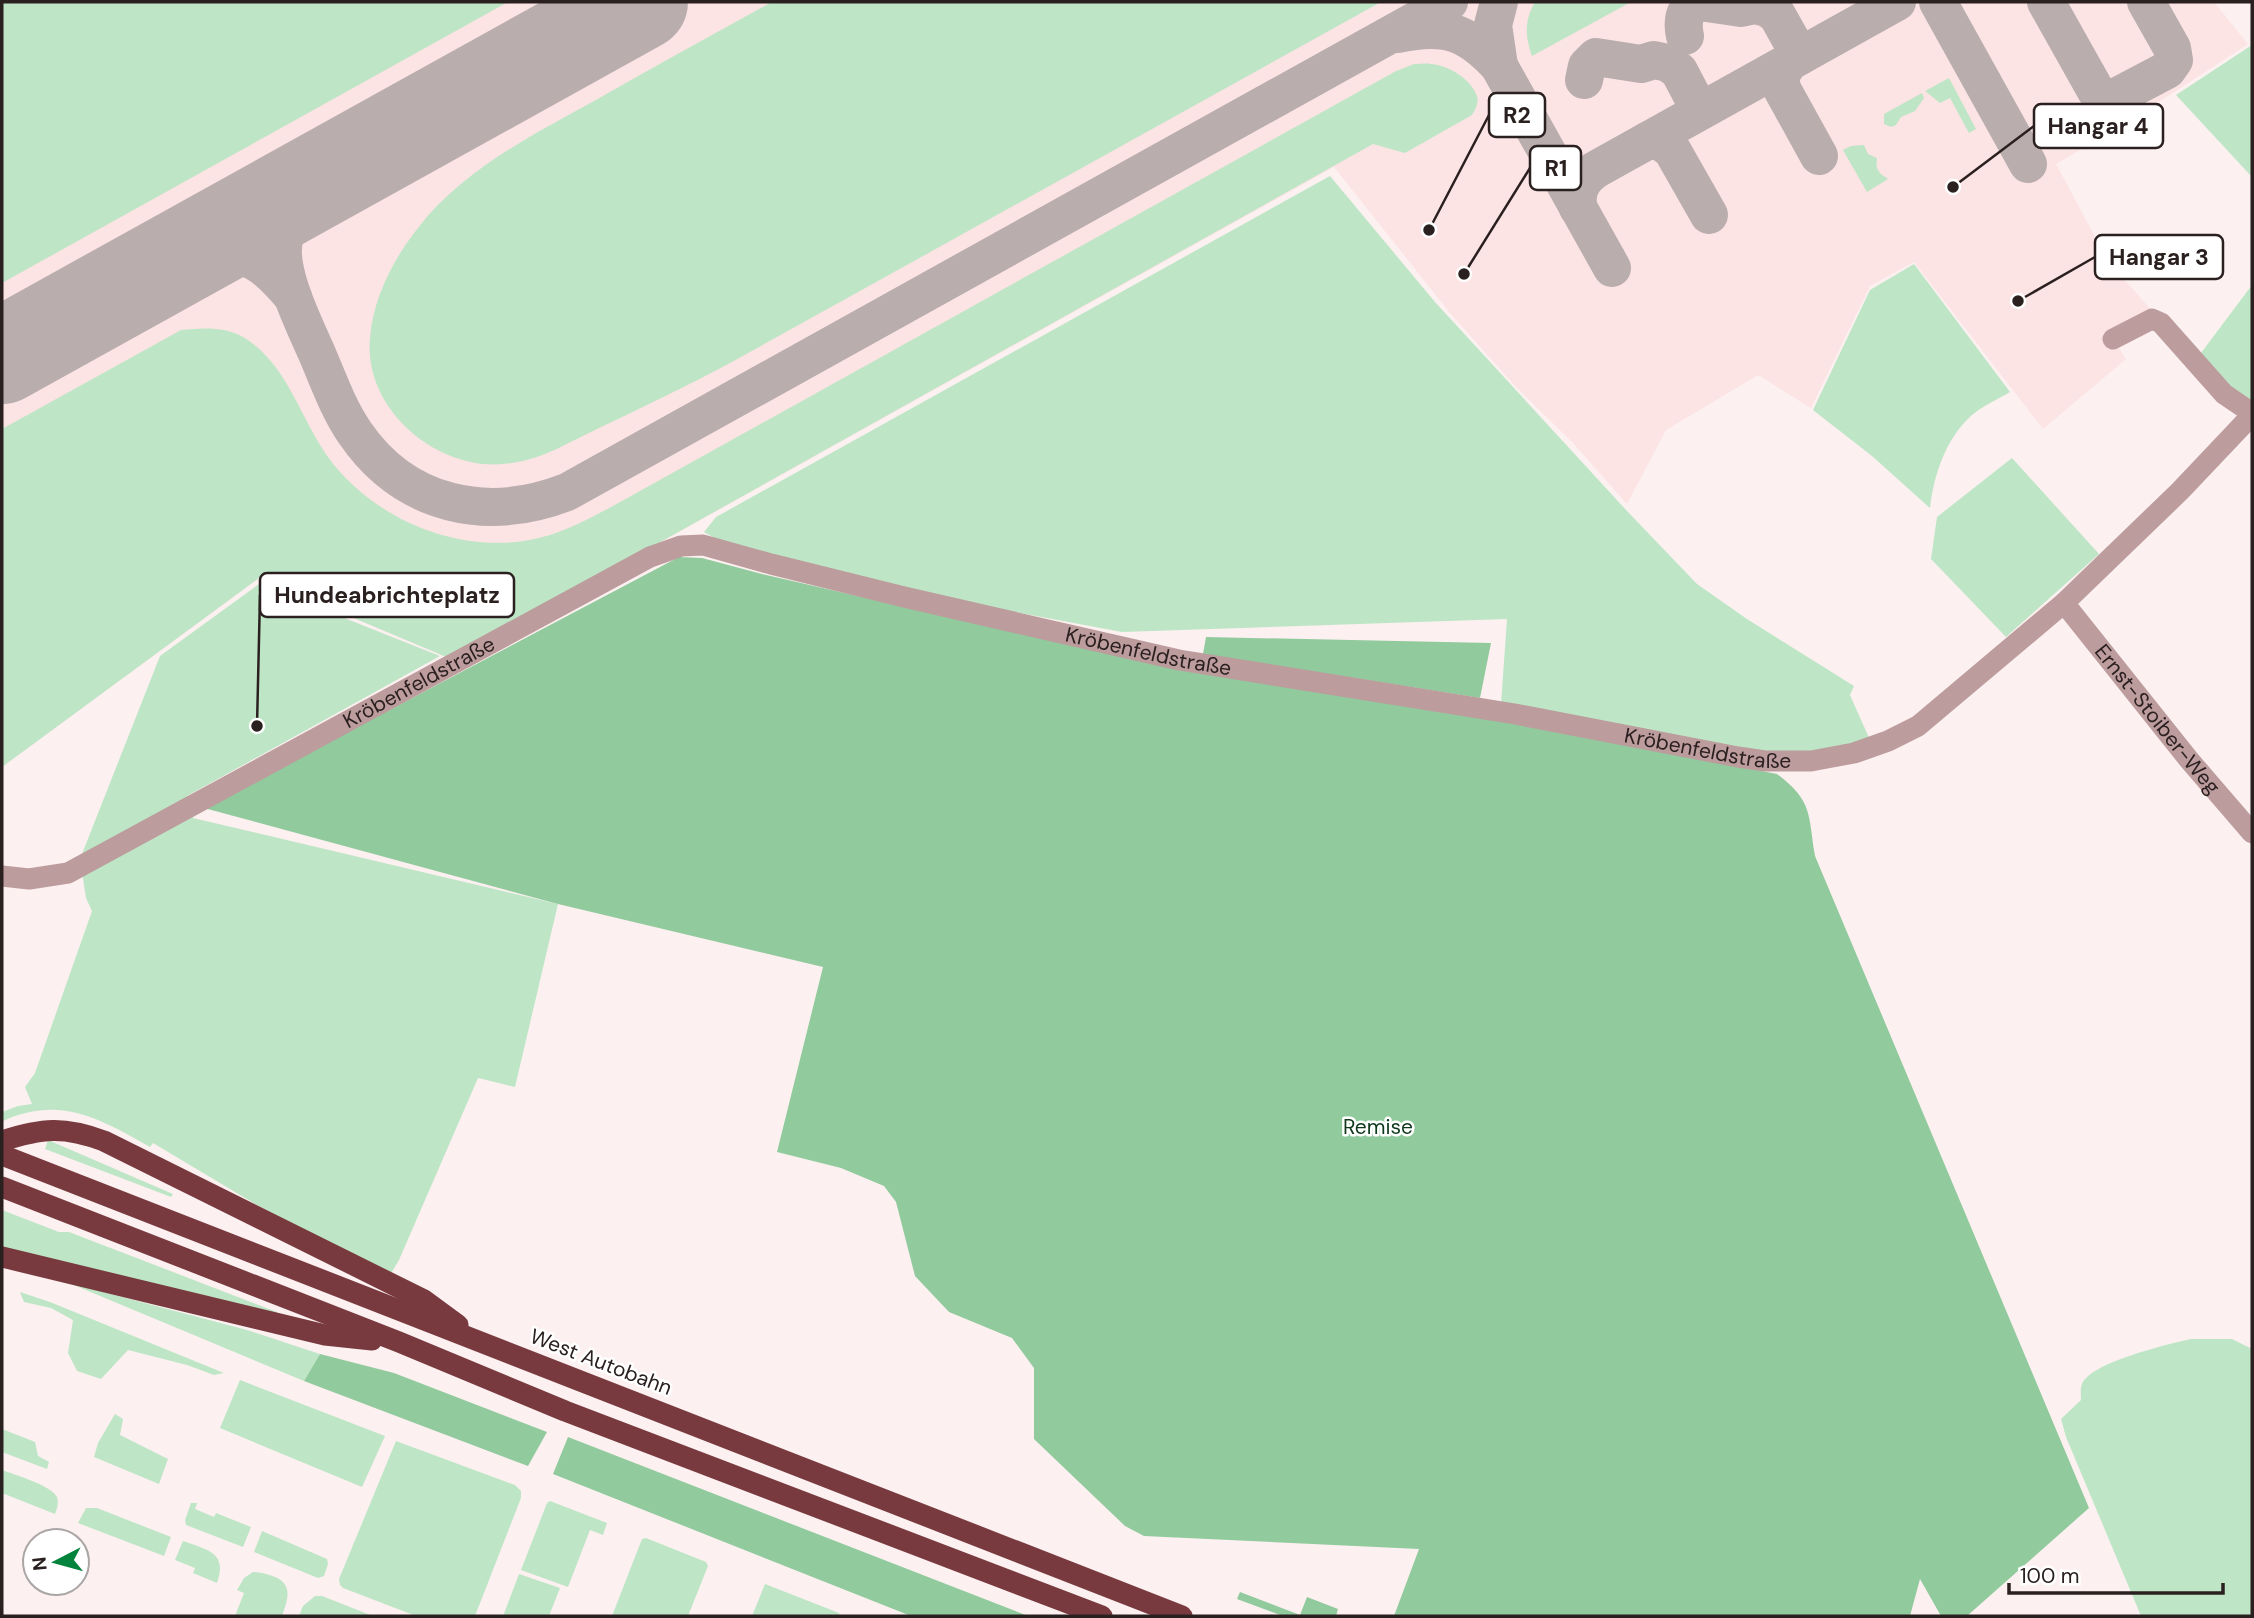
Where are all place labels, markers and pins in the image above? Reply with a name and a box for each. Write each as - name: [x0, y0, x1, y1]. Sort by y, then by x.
- callout: R2: [1489, 93, 1545, 137]
- callout: Hangar 4: [2034, 104, 2163, 148]
- callout: R1: [1530, 146, 1581, 190]
- callout: Hangar 3: [2095, 235, 2223, 279]
- callout: Hundeabrichteplatz: [260, 573, 514, 617]

